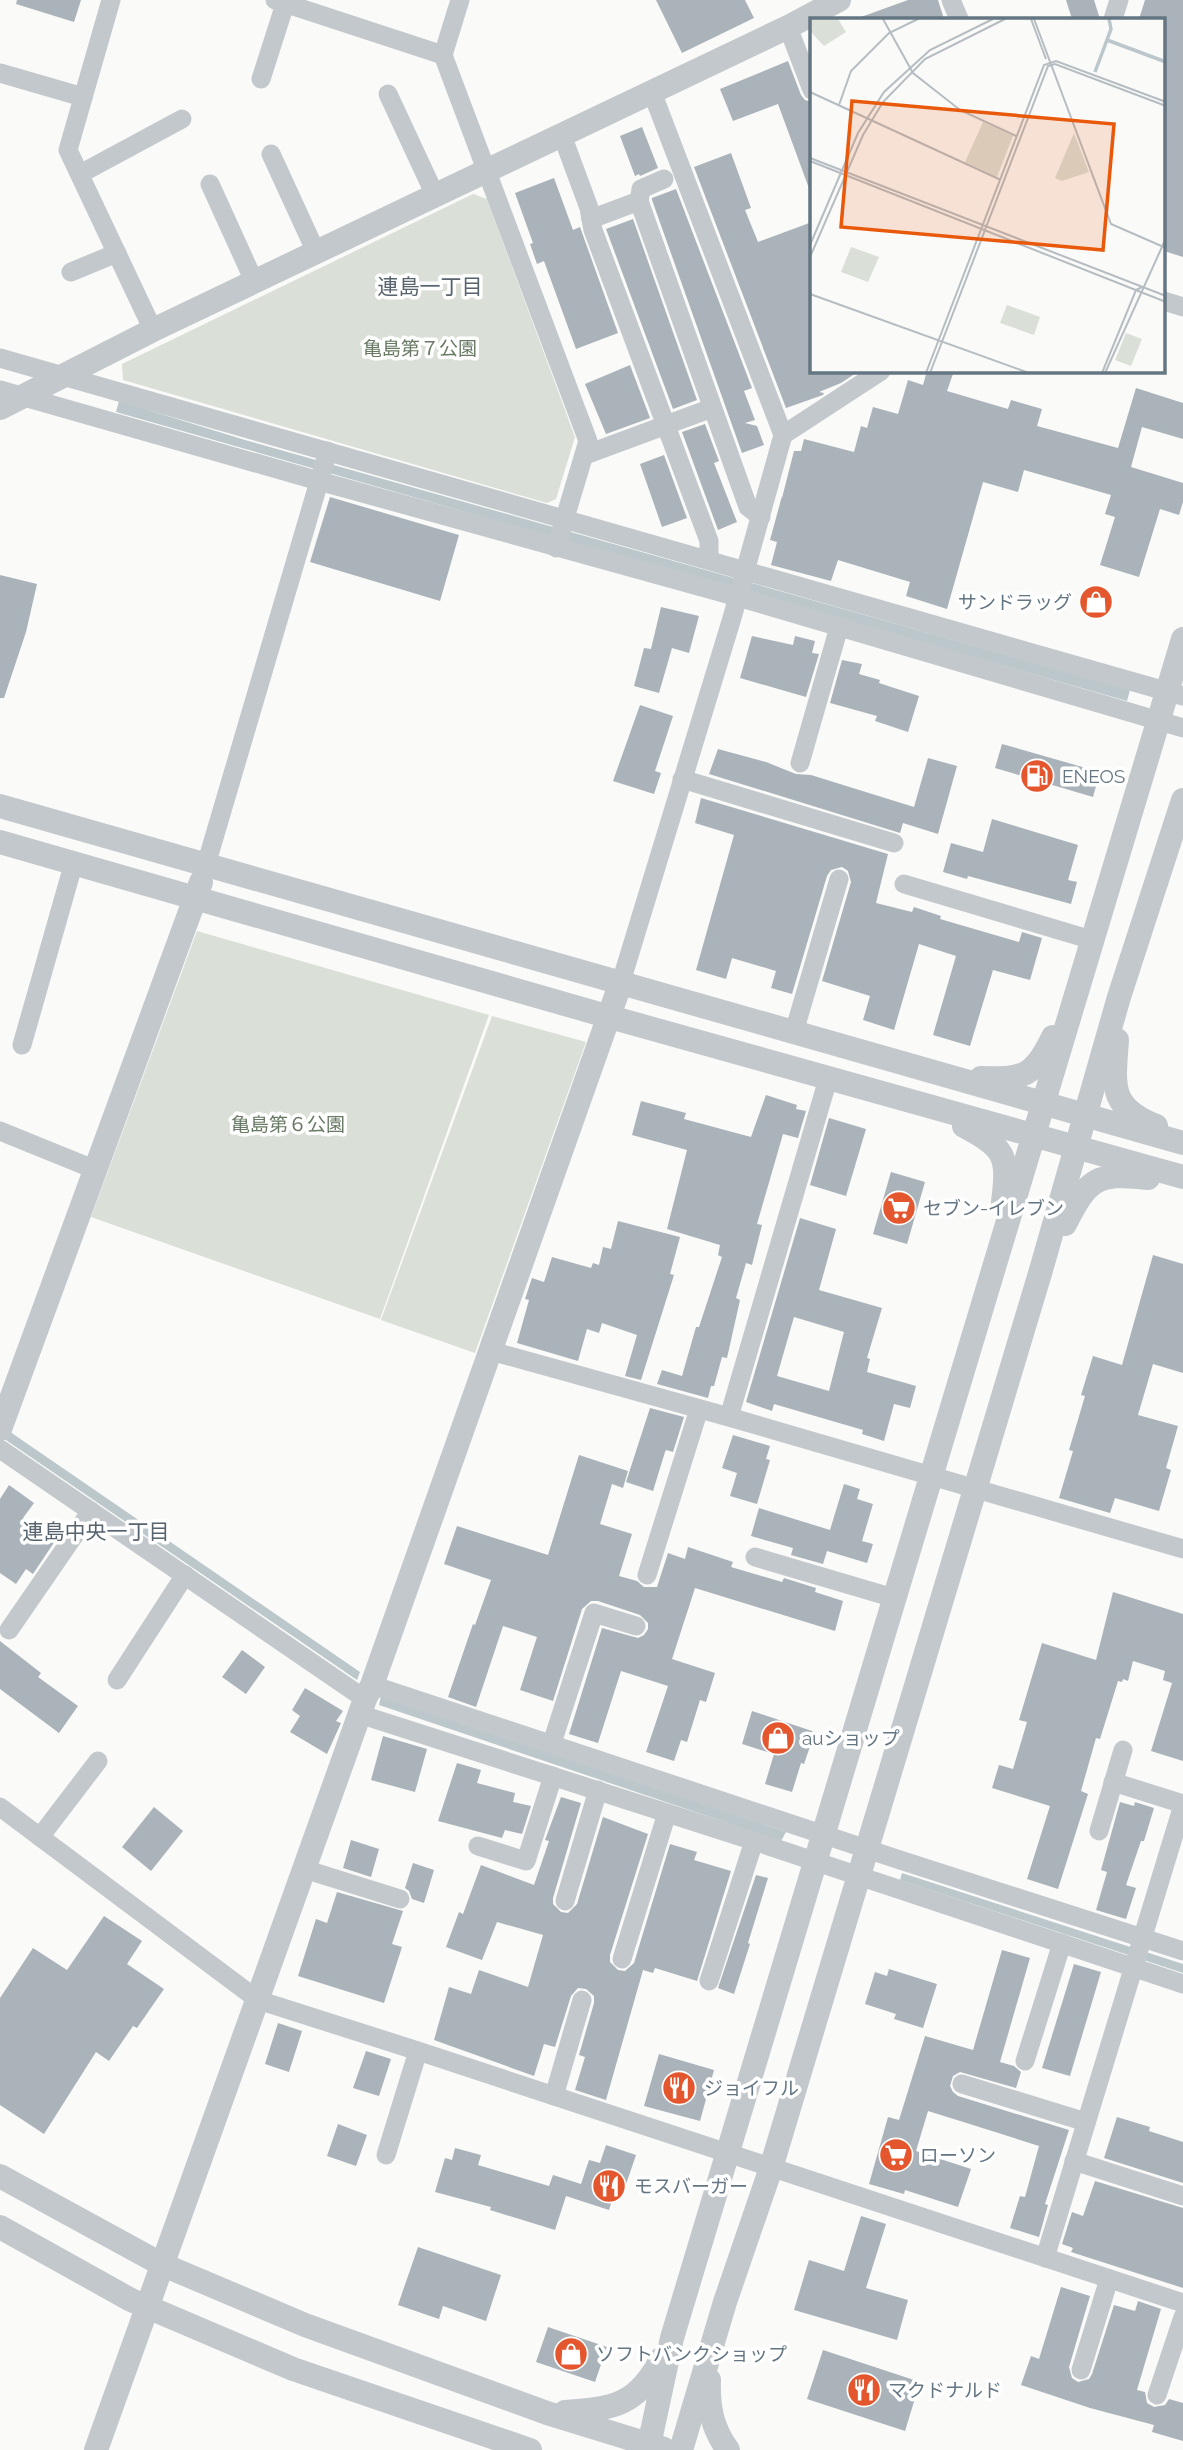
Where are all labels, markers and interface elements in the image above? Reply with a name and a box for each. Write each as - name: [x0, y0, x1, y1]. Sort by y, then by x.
- inset map: [810, 18, 1166, 373]
- district label: 連島一丁目: [378, 274, 483, 299]
- park label: 亀島第７公園: [363, 337, 477, 359]
- shop icon: サンドラッグ: [1077, 583, 1115, 621]
- place label: サンドラッグ: [958, 591, 1072, 613]
- fuel station icon: ENEOS: [1018, 757, 1056, 795]
- place label: ENEOS: [1062, 765, 1125, 787]
- park label: 亀島第６公園: [231, 1113, 345, 1135]
- supermarket icon: セブン-イレブン: [880, 1189, 918, 1227]
- place label: セブン-イレブン: [923, 1197, 1064, 1219]
- district label: 連島中央一丁目: [23, 1519, 170, 1544]
- shop icon: auショップ: [759, 1719, 797, 1757]
- place label: auショップ: [802, 1727, 900, 1749]
- restaurant icon: ジョイフル: [660, 2069, 698, 2107]
- place label: ジョイフル: [704, 2077, 799, 2099]
- supermarket icon: ローソン: [877, 2136, 915, 2174]
- place label: ローソン: [920, 2144, 996, 2166]
- restaurant icon: モスバーガー: [590, 2167, 628, 2205]
- place label: モスバーガー: [634, 2175, 748, 2197]
- shop icon: ソフトバンクショップ: [552, 2335, 590, 2373]
- place label: ソフトバンクショップ: [596, 2343, 787, 2365]
- restaurant icon: マクドナルド: [845, 2371, 883, 2409]
- place label: マクドナルド: [888, 2379, 1002, 2401]

